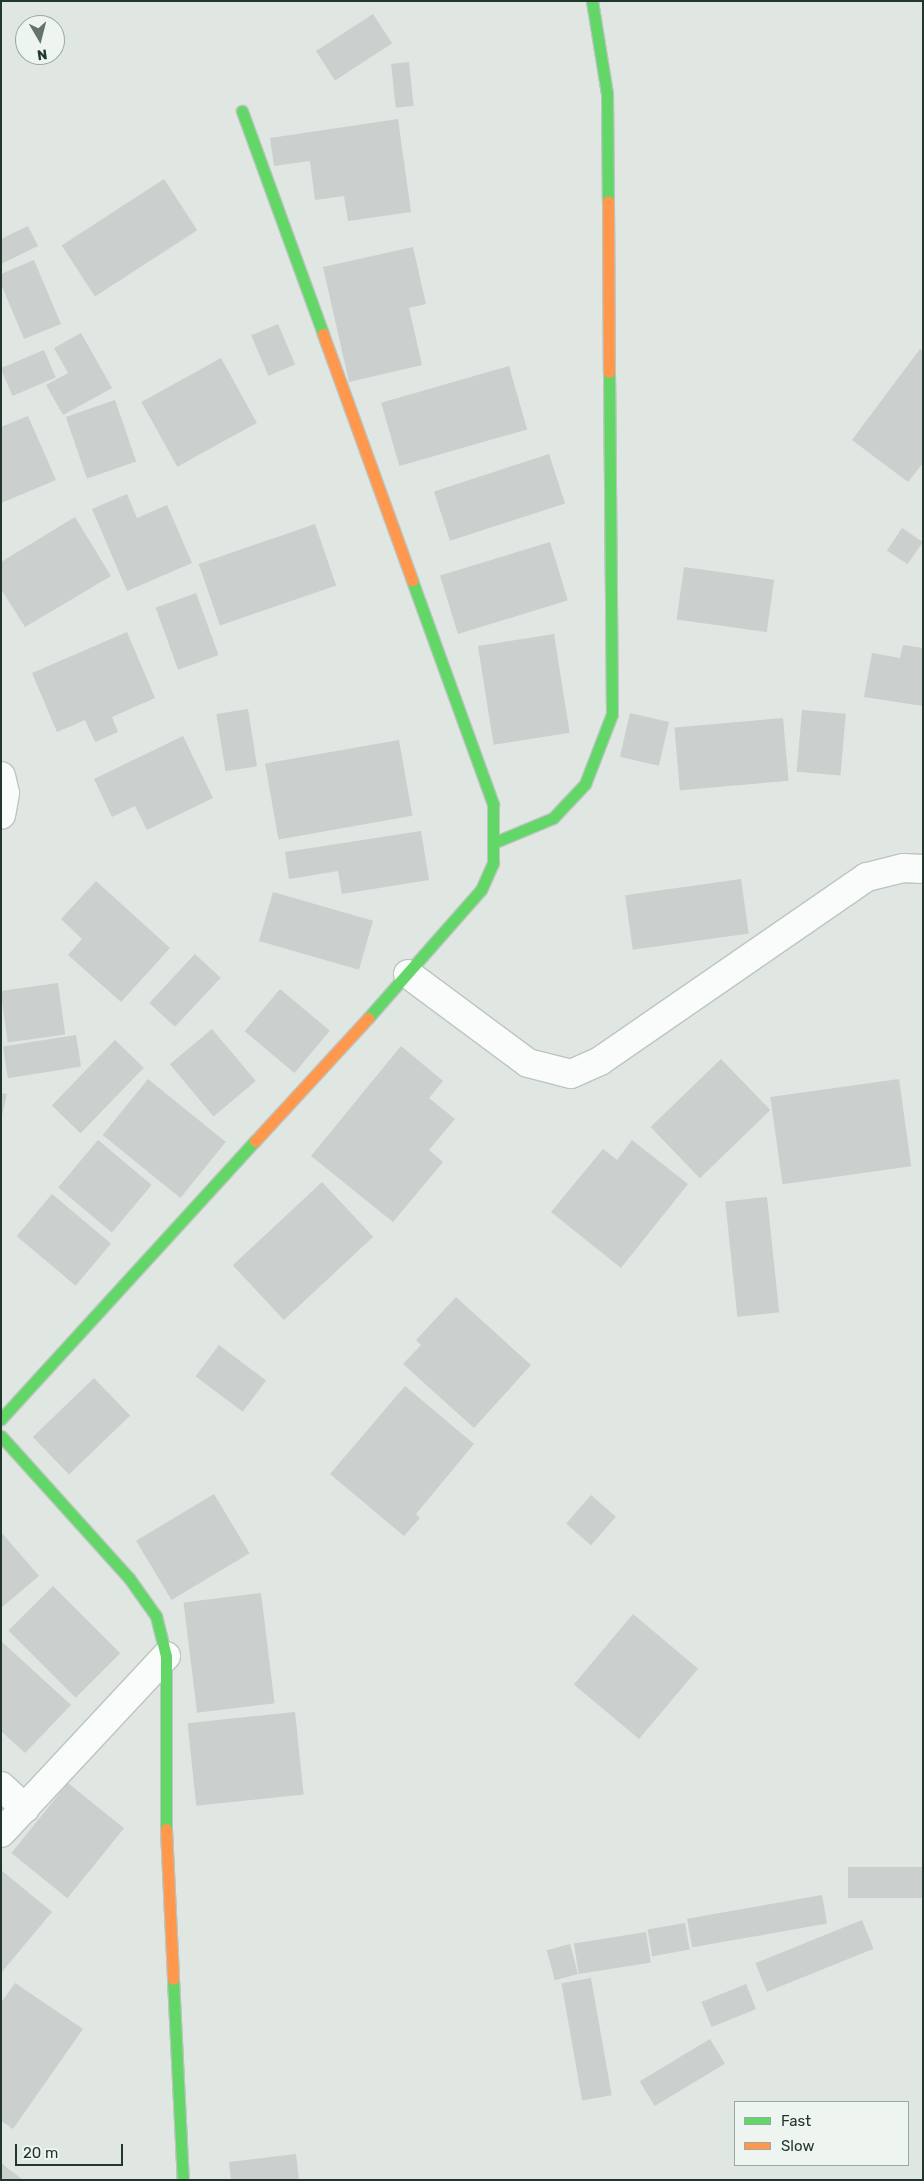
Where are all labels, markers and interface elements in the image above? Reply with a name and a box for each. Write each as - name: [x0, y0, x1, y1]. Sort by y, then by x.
- north arrow: [15, 15, 65, 65]
- text: N: [36, 45, 48, 63]
- legend: [734, 2101, 909, 2166]
- text: Fast: [781, 2112, 811, 2130]
- scale bar: [18, 2134, 125, 2166]
- text: Slow: [781, 2137, 814, 2155]
- text: 20 m: [23, 2144, 58, 2162]

